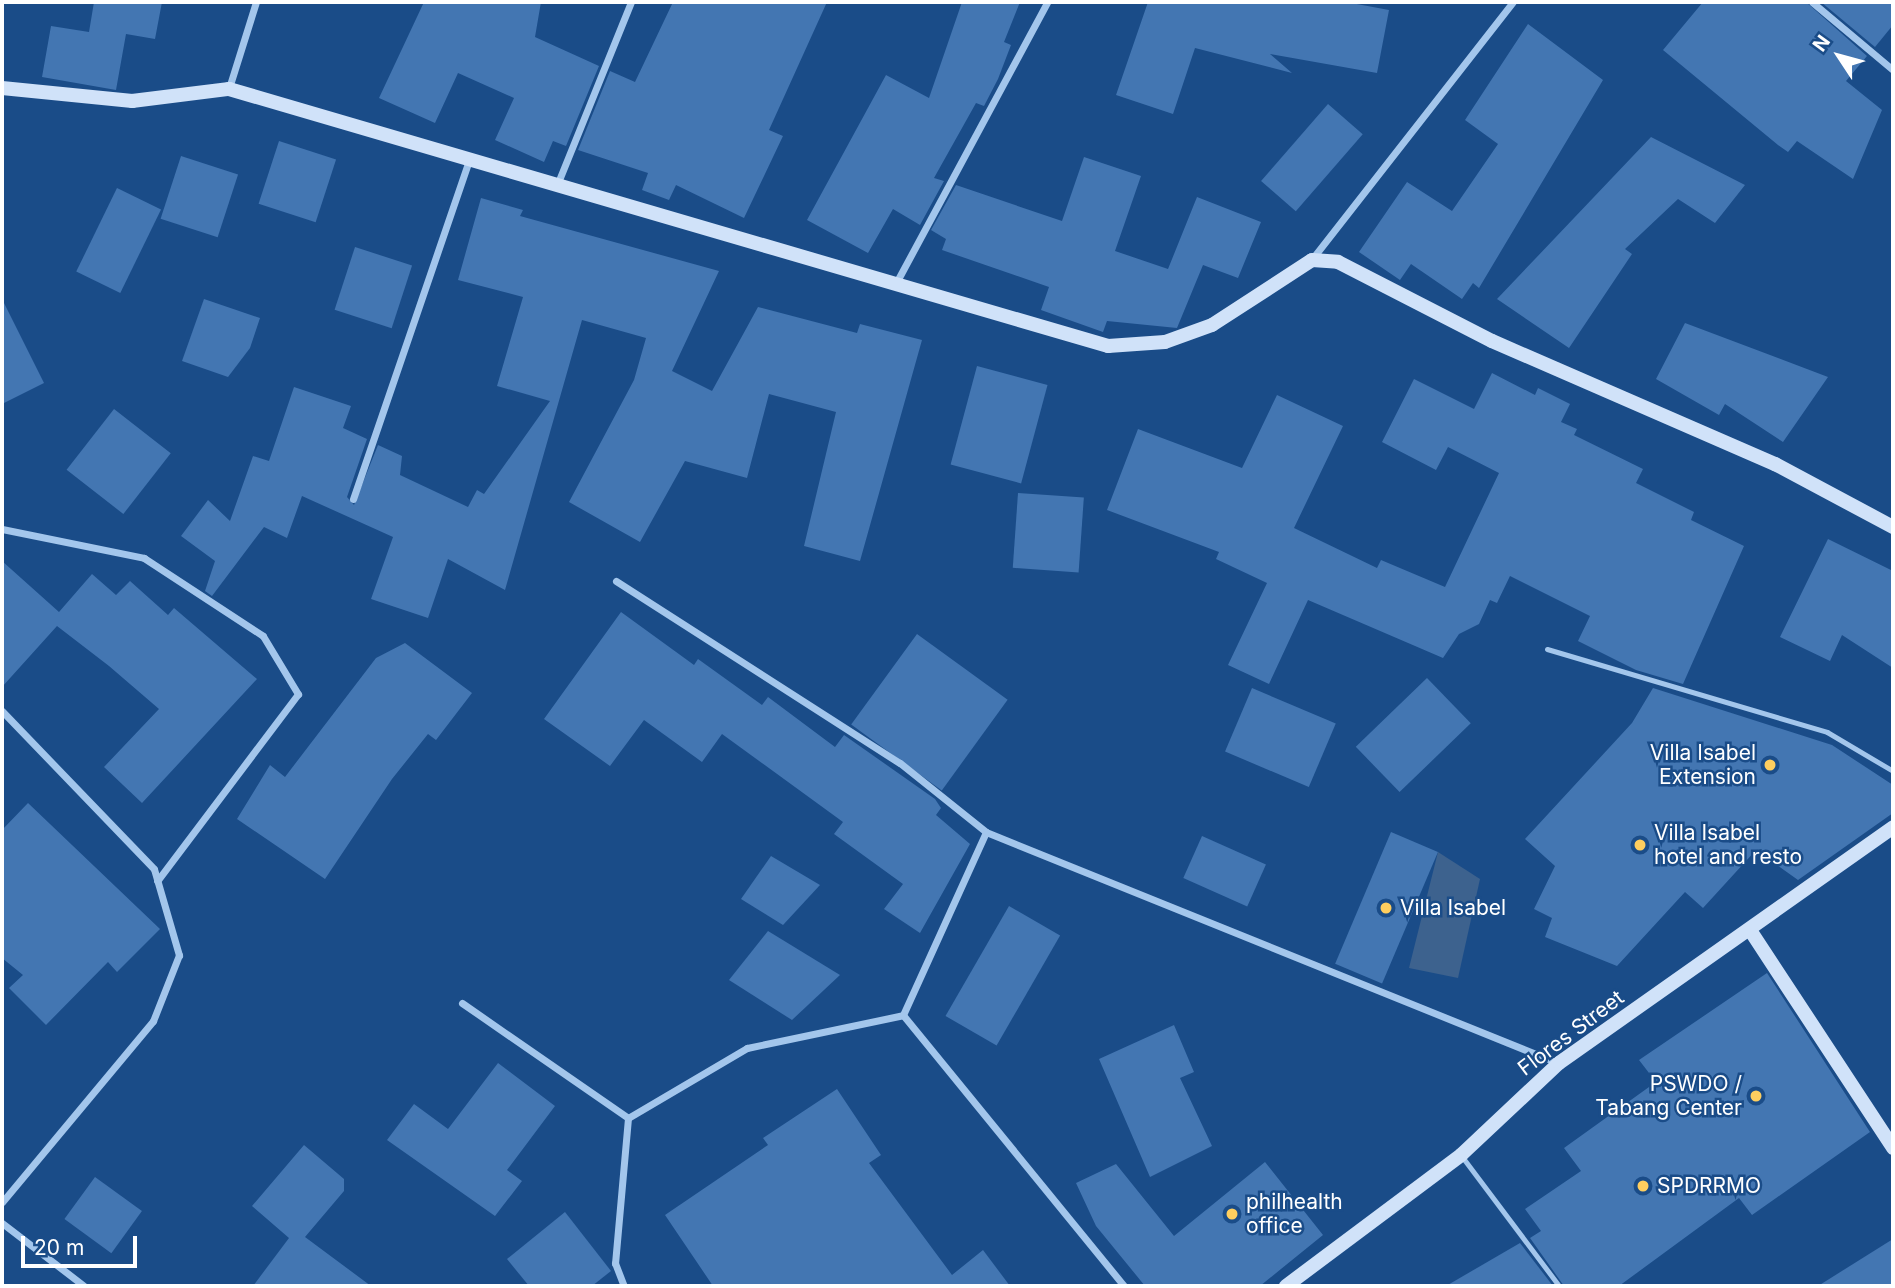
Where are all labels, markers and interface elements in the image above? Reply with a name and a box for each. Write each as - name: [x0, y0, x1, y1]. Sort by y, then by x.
- north arrow: [1804, 21, 1874, 91]
- text: N: [1808, 31, 1835, 56]
- place label: Villa Isabel Extension: [1650, 740, 1756, 790]
- marker: Villa Isabel Extension: [1762, 757, 1778, 773]
- place label: Villa Isabel hotel and resto: [1654, 820, 1802, 870]
- marker: Villa Isabel hotel and resto: [1632, 837, 1648, 853]
- place label: Villa Isabel: [1400, 895, 1506, 921]
- marker: Villa Isabel: [1378, 900, 1394, 916]
- street label: Flores Street: [1513, 985, 1629, 1081]
- place label: PSWDO / Tabang Center: [1595, 1071, 1742, 1121]
- marker: PSWDO / Tabang Center: [1748, 1088, 1764, 1104]
- place label: SPDRRMO: [1657, 1173, 1761, 1199]
- marker: SPDRRMO: [1635, 1178, 1651, 1194]
- place label: philhealth office: [1246, 1189, 1343, 1239]
- marker: philhealth office: [1224, 1206, 1240, 1222]
- scale bar: [24, 1222, 140, 1266]
- text: 20 m: [34, 1235, 84, 1260]

